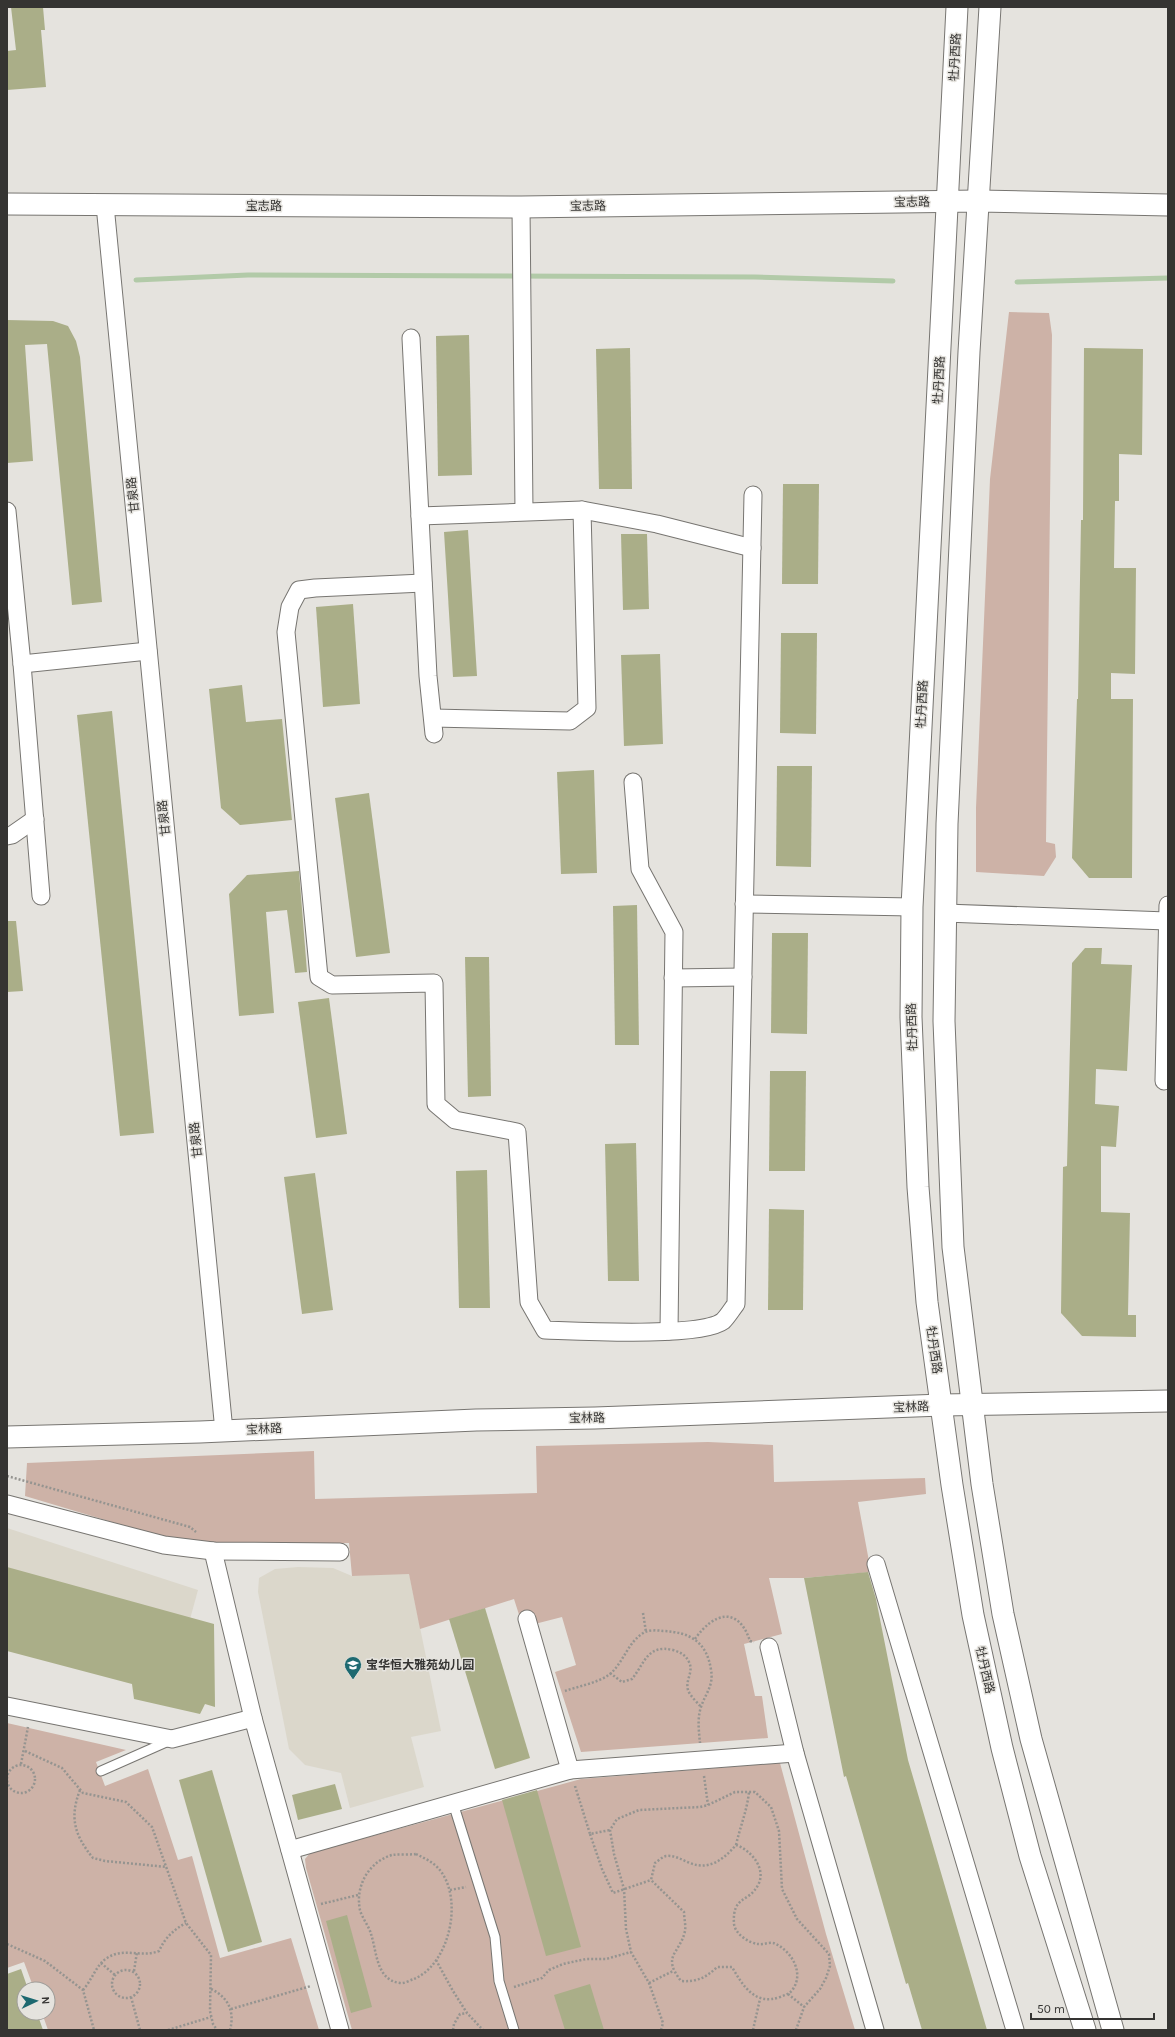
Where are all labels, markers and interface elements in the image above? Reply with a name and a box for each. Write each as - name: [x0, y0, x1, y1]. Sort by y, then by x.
- street label: 牡丹西路: [947, 33, 963, 81]
- street label: 宝志路: [894, 195, 930, 209]
- street label: 宝志路: [246, 199, 282, 213]
- street label: 宝志路: [570, 199, 606, 213]
- street label: 牡丹西路: [931, 356, 947, 404]
- street label: 甘泉路: [124, 476, 142, 514]
- street label: 牡丹西路: [914, 680, 930, 728]
- street label: 甘泉路: [155, 799, 173, 837]
- street label: 牡丹西路: [904, 1003, 920, 1051]
- street label: 甘泉路: [187, 1121, 205, 1159]
- street label: 牡丹西路: [924, 1325, 944, 1375]
- street label: 宝林路: [893, 1399, 929, 1415]
- street label: 宝林路: [569, 1411, 605, 1425]
- street label: 宝林路: [246, 1421, 282, 1437]
- street label: 牡丹西路: [973, 1645, 997, 1695]
- school or university icon: 宝华恒大雅苑幼儿园: [343, 1655, 363, 1680]
- place label: 宝华恒大雅苑幼儿园: [366, 1658, 474, 1672]
- north arrow: [16, 1981, 56, 2021]
- scale bar: [1031, 1995, 1154, 2021]
- text: N: [39, 1996, 52, 2005]
- text: 50 m: [1037, 2002, 1065, 2016]

